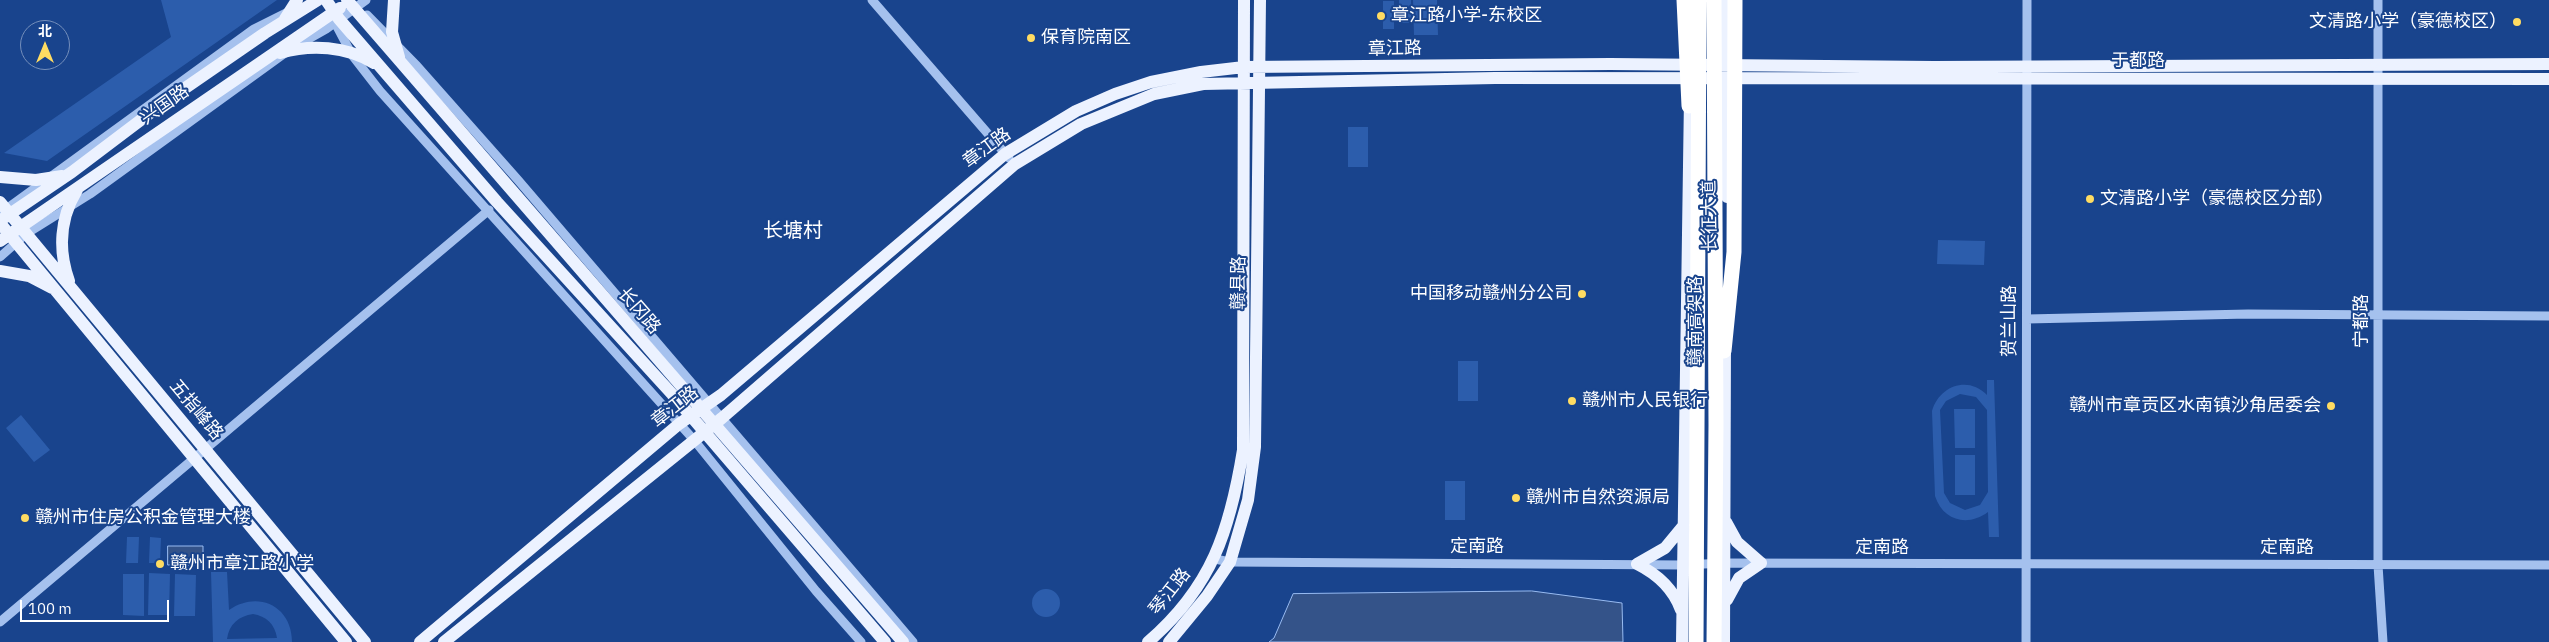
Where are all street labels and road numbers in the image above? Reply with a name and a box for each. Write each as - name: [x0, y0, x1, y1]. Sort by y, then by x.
- street label: 章江路: [1368, 38, 1422, 60]
- street label: 于都路: [2111, 50, 2165, 72]
- street label: 兴国路: [137, 81, 193, 129]
- street label: 章江路: [959, 123, 1015, 173]
- street label: 长征大道: [1699, 180, 1721, 252]
- street label: 赣县路: [1228, 256, 1250, 310]
- street label: 赣南高架路: [1685, 276, 1707, 366]
- street label: 长冈路: [613, 284, 665, 338]
- street label: 贺兰山路: [1999, 285, 2021, 357]
- street label: 宁都路: [2351, 294, 2373, 348]
- street label: 五指峰路: [165, 375, 227, 445]
- street label: 章江路: [647, 382, 703, 432]
- street label: 定南路: [1450, 536, 1504, 558]
- street label: 定南路: [1855, 537, 1909, 559]
- street label: 定南路: [2260, 537, 2314, 559]
- street label: 琴江路: [1145, 564, 1195, 620]

